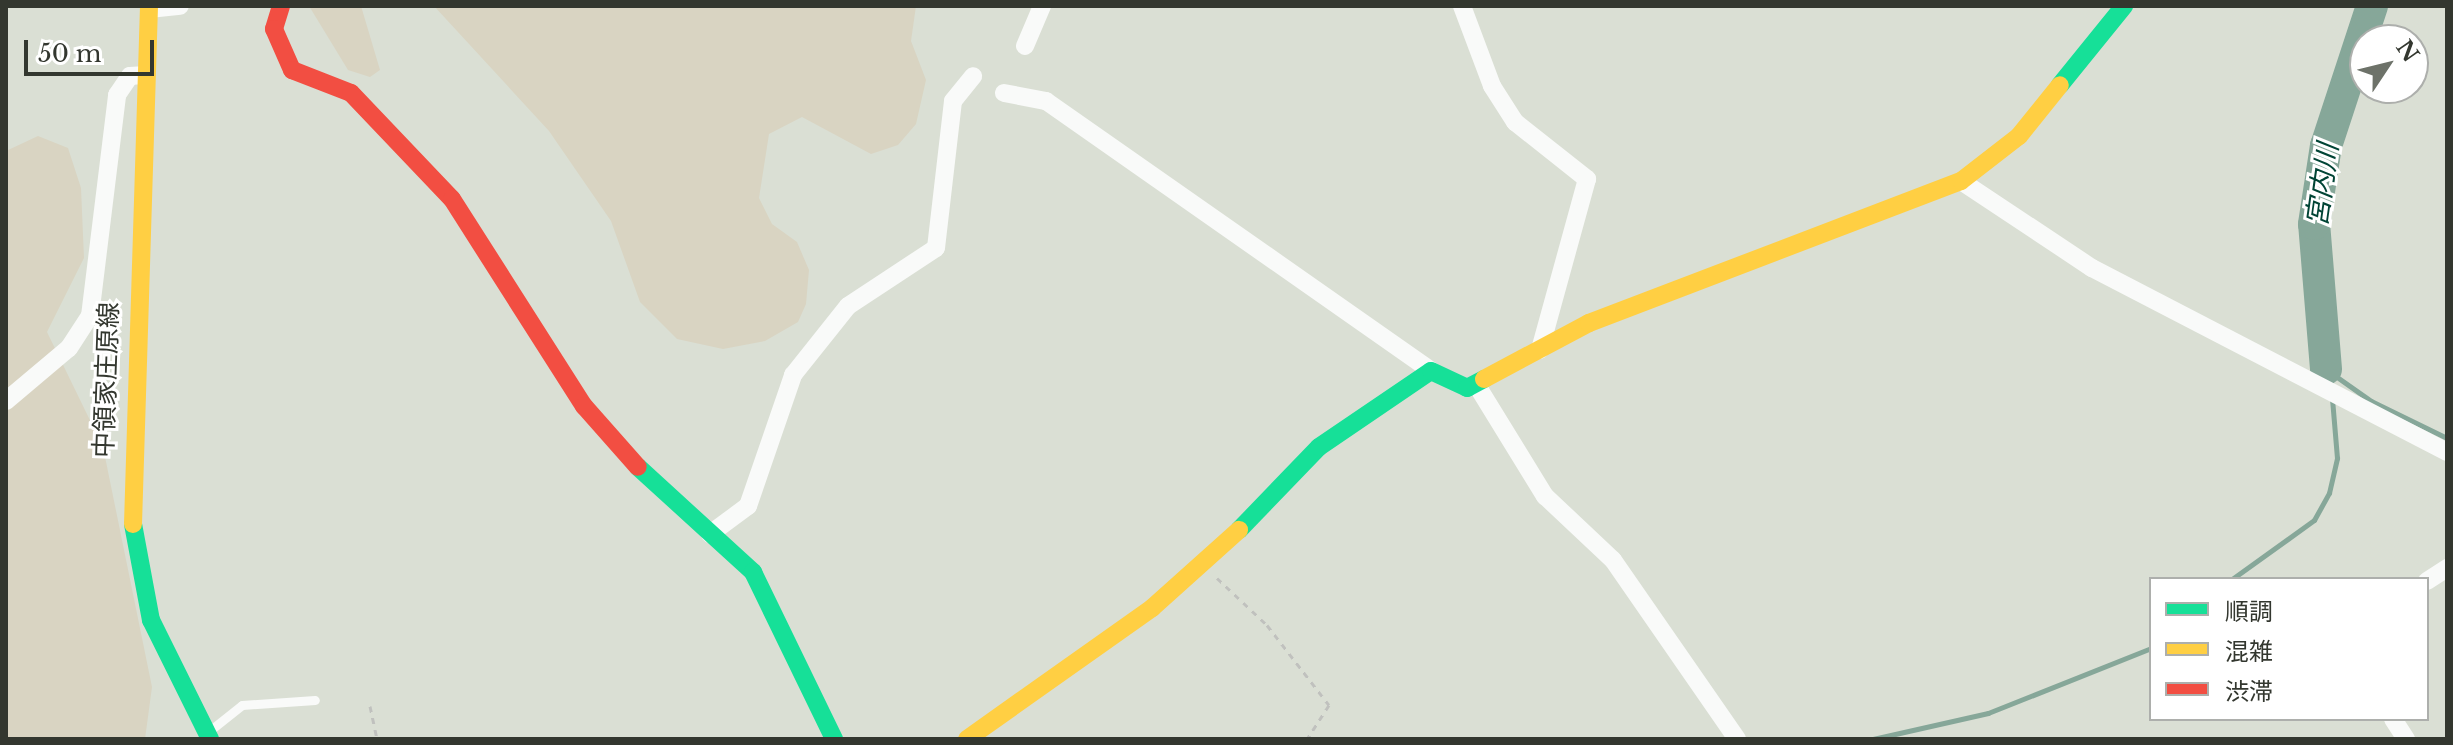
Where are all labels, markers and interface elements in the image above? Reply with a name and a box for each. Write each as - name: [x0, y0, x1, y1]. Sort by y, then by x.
- scale bar: [28, 24, 158, 74]
- north arrow: [2349, 24, 2429, 104]
- text: N: [2390, 35, 2424, 67]
- text: 50 m: [38, 39, 101, 68]
- water label: 宮内川: [2301, 141, 2345, 229]
- street label: 中領家庄原線: [89, 302, 125, 458]
- legend: [2149, 577, 2429, 721]
- text: 順調: [2225, 597, 2273, 626]
- text: 混雑: [2225, 637, 2273, 666]
- text: 渋滞: [2225, 677, 2273, 706]

